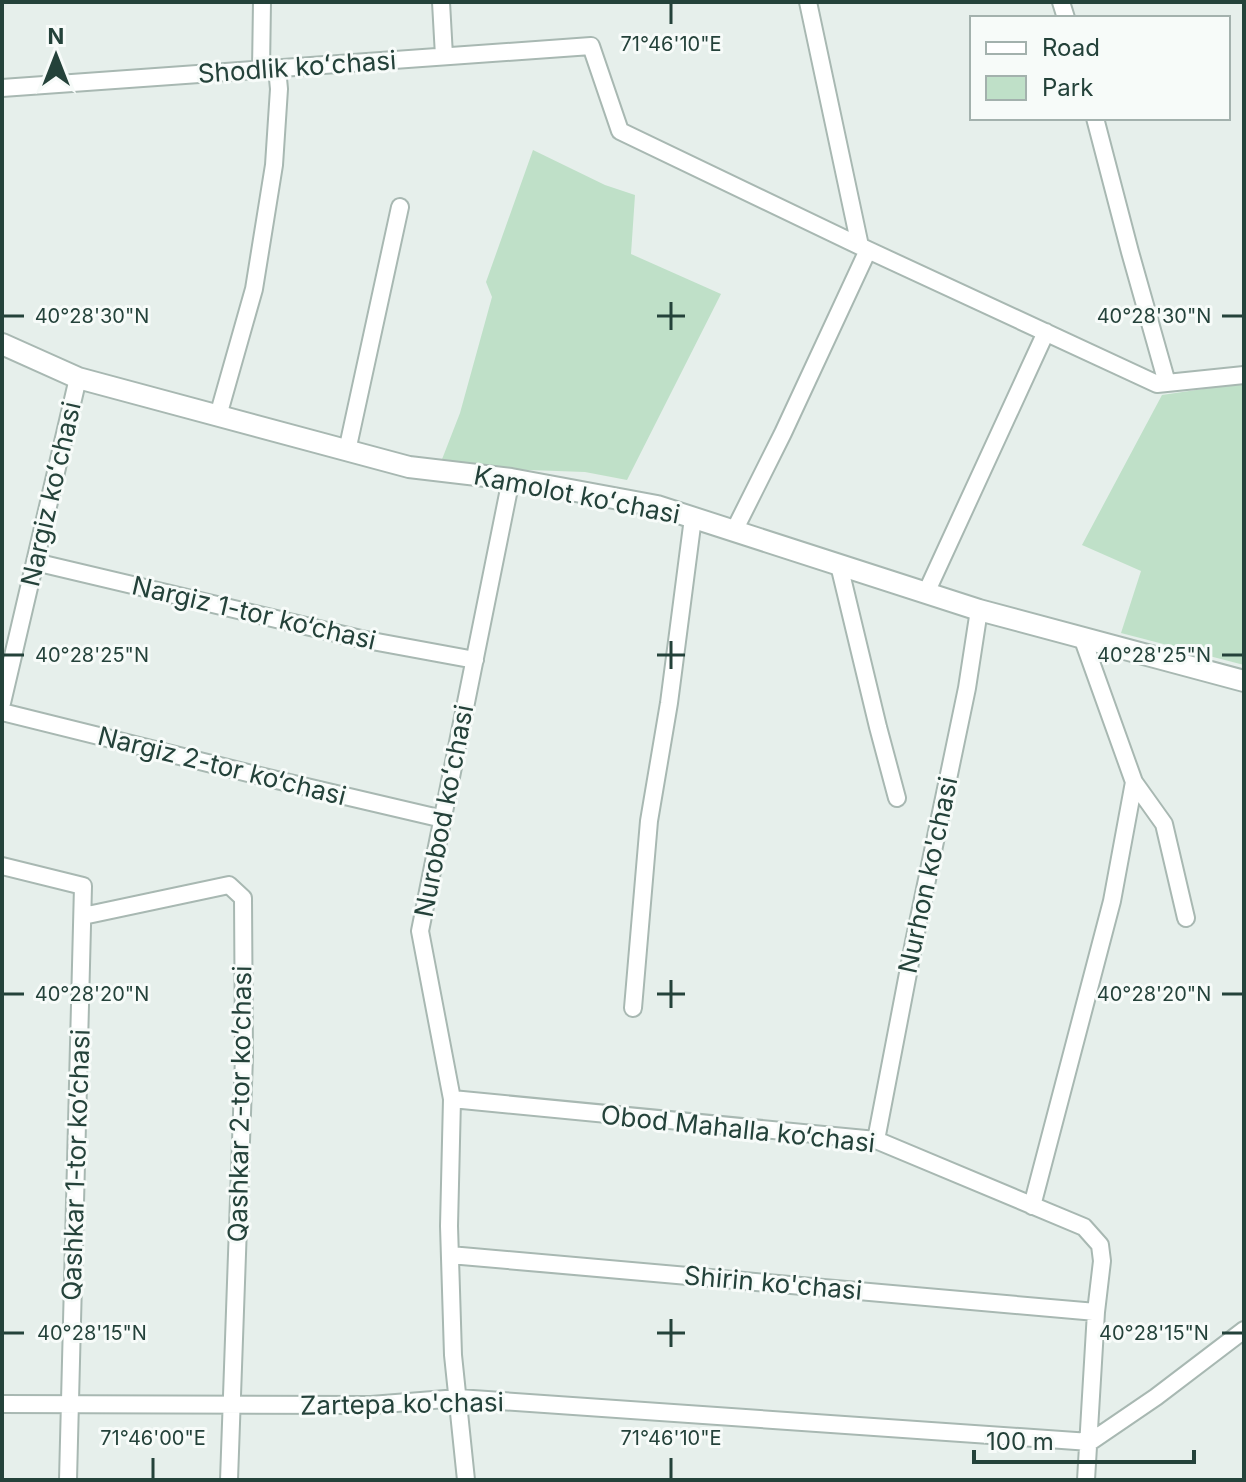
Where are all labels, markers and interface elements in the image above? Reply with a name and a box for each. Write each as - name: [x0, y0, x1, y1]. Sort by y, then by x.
- north arrow: [16, 16, 96, 96]
- legend: [970, 16, 1230, 120]
- text: N: [48, 23, 64, 49]
- text: 71°46'10"E: [620, 32, 722, 56]
- text: Road: [1042, 33, 1100, 62]
- street label: Shodlik koʻchasi: [197, 44, 397, 89]
- text: Park: [1042, 73, 1093, 102]
- text: 40°28'30"N: [35, 304, 149, 328]
- text: 40°28'30"N: [1097, 304, 1211, 328]
- street label: Nargiz koʻchasi: [14, 399, 87, 589]
- street label: Kamolot koʻchasi: [471, 459, 683, 530]
- street label: Nargiz 1-tor ko‘chasi: [129, 569, 379, 656]
- text: 40°28'25"N: [35, 643, 149, 667]
- text: 40°28'25"N: [1097, 643, 1211, 667]
- street label: Nurobod koʻchasi: [408, 702, 479, 920]
- street label: Nargiz 2-tor ko‘chasi: [95, 720, 349, 811]
- street label: Nurhon ko'chasi: [892, 774, 963, 976]
- street label: Qashkar 2-tor koʼchasi: [222, 965, 257, 1243]
- text: 40°28'20"N: [35, 982, 149, 1006]
- text: 40°28'20"N: [1097, 982, 1211, 1006]
- street label: Qashkar 1-tor koʼchasi: [55, 1029, 96, 1301]
- street label: Obod Mahalla ko‘chasi: [599, 1099, 877, 1158]
- street label: Shirin ko'chasi: [683, 1259, 863, 1306]
- text: 40°28'15"N: [37, 1321, 147, 1345]
- text: 40°28'15"N: [1099, 1321, 1209, 1345]
- street label: Zartepa ko'chasi: [300, 1386, 504, 1421]
- scale bar: [974, 1414, 1194, 1464]
- text: 71°46'00"E: [100, 1426, 206, 1450]
- text: 71°46'10"E: [620, 1426, 722, 1450]
- text: 100 m: [986, 1427, 1054, 1456]

